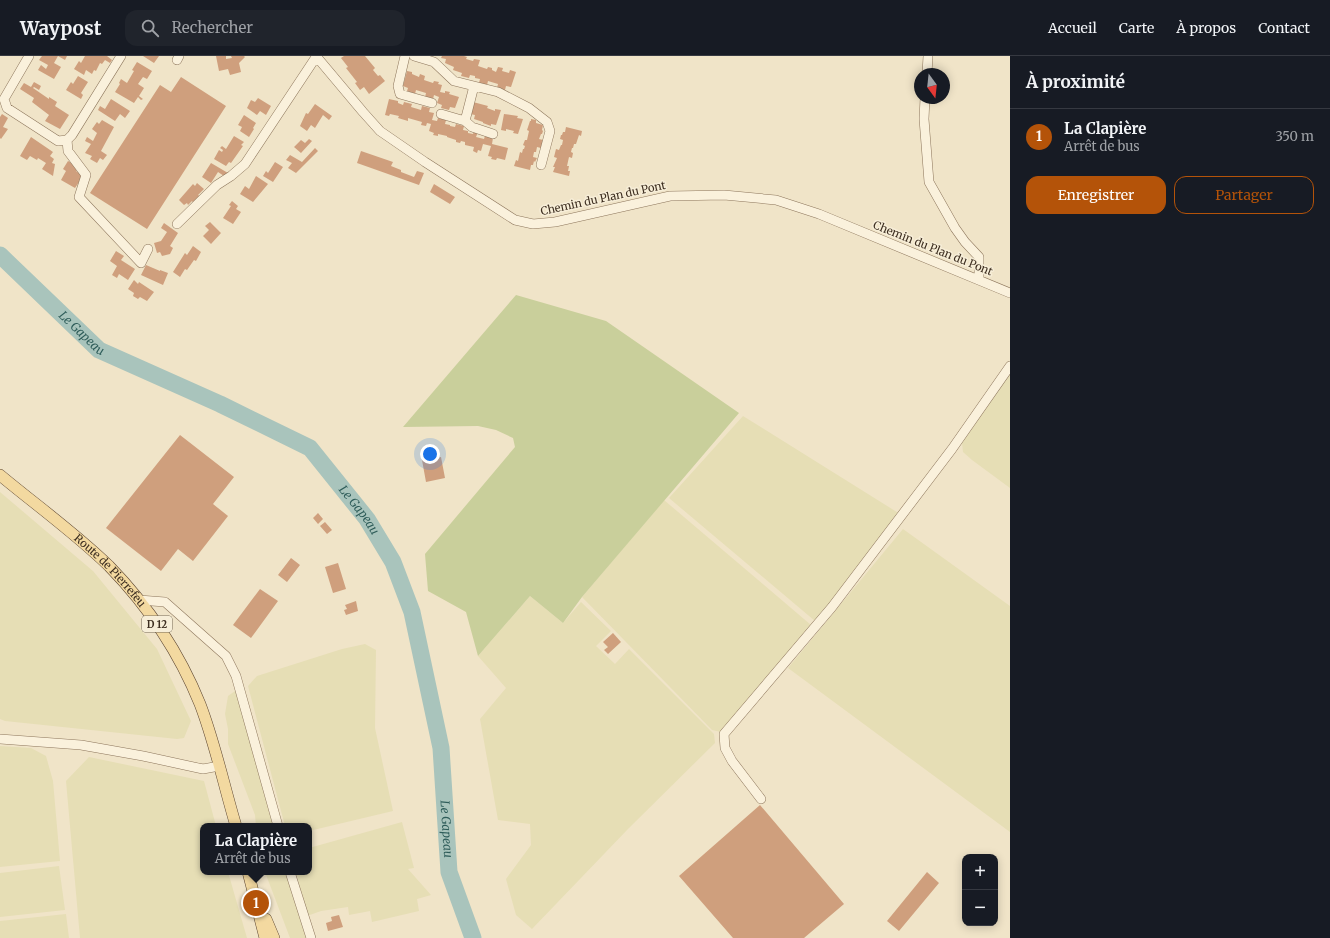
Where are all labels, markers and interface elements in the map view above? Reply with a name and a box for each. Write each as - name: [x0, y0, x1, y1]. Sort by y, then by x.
- search box: [125, 10, 405, 46]
- text: Waypost: [20, 16, 101, 40]
- icon: search: [139, 17, 161, 39]
- text: Rechercher: [171, 18, 253, 37]
- text: Accueil: [1048, 19, 1097, 37]
- text: Carte: [1119, 19, 1154, 37]
- text: À propos: [1176, 19, 1236, 37]
- text: Contact: [1258, 19, 1310, 37]
- north arrow: [914, 68, 950, 104]
- text: À proximité: [1026, 71, 1125, 93]
- text: La Clapière: [1064, 119, 1146, 138]
- text: 1: [1036, 128, 1042, 145]
- text: 350 m: [1276, 128, 1314, 145]
- text: Arrêt de bus: [1064, 138, 1140, 155]
- button: Enregistrer: [1026, 176, 1166, 214]
- button: Partager: [1174, 176, 1314, 214]
- street label: Chemin du Plan du Pont: [539, 178, 668, 218]
- street label: Chemin du Plan du Pont: [871, 218, 995, 279]
- water label: Le Gapeau: [56, 307, 107, 358]
- your location: [420, 444, 440, 464]
- water label: Le Gapeau: [336, 482, 383, 537]
- street label: Route de Pierrefeu: [71, 531, 149, 610]
- road number: D 12: [142, 616, 172, 632]
- water label: Le Gapeau: [437, 800, 456, 858]
- popup: [200, 823, 312, 875]
- text: La Clapière: [215, 831, 297, 850]
- text: Arrêt de bus: [215, 850, 291, 867]
- map controls: [962, 854, 998, 926]
- button: +: [962, 854, 998, 890]
- pin: 1: [243, 888, 269, 918]
- button: −: [962, 890, 998, 926]

